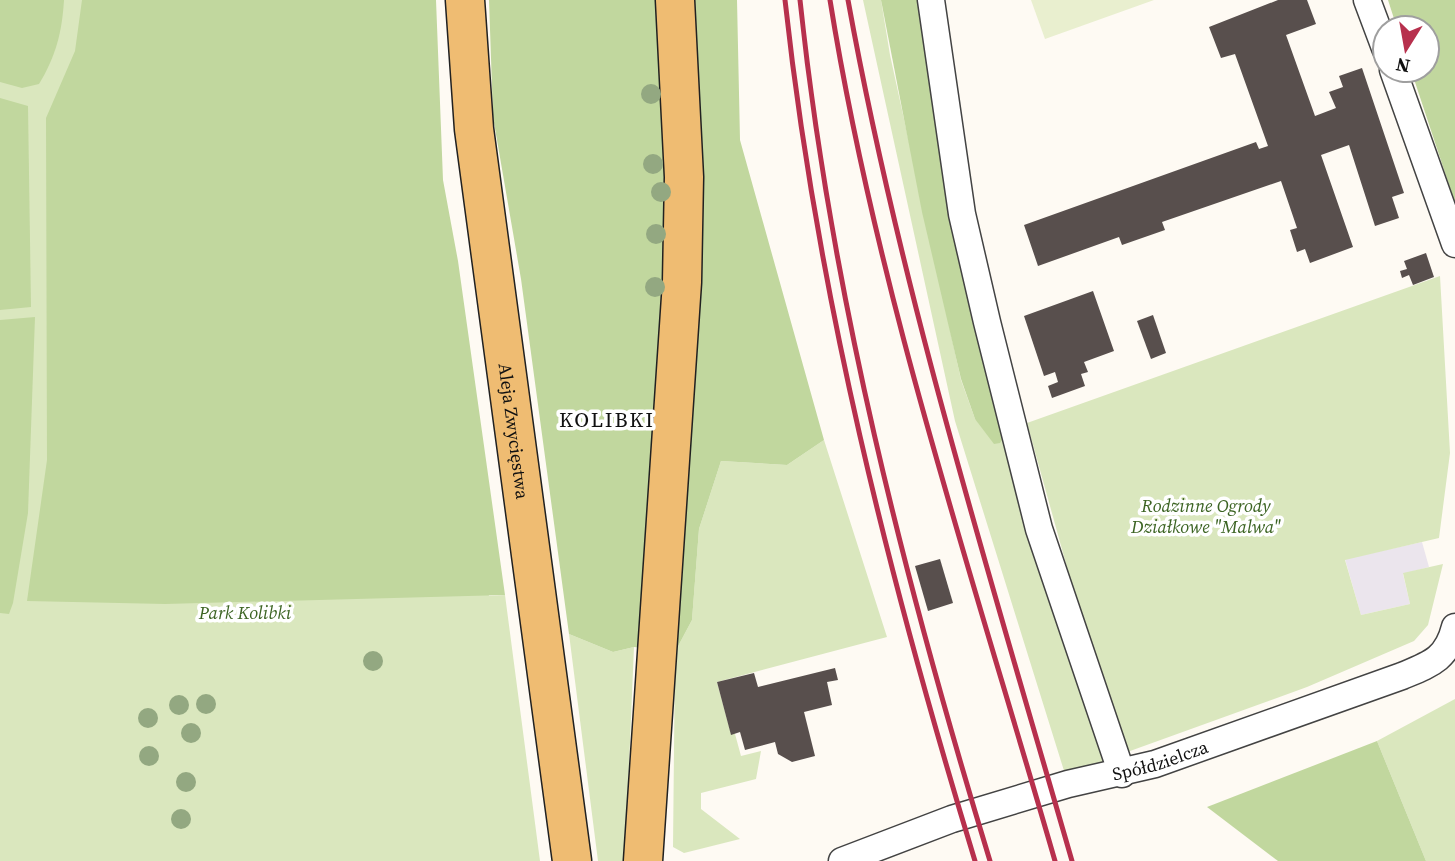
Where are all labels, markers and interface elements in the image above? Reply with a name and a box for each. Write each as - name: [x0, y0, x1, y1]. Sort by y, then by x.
- north arrow: [1371, 14, 1441, 84]
- text: N: [1393, 52, 1412, 80]
- street label: Aleja Zwycięstwa: [493, 361, 536, 501]
- district label: KOLIBKI: [559, 405, 655, 434]
- park label: Rodzinne Ogrody Działkowe "Malwa": [1130, 493, 1281, 539]
- park label: Park Kolibki: [198, 600, 292, 625]
- street label: Spółdzielcza: [1110, 733, 1212, 786]

